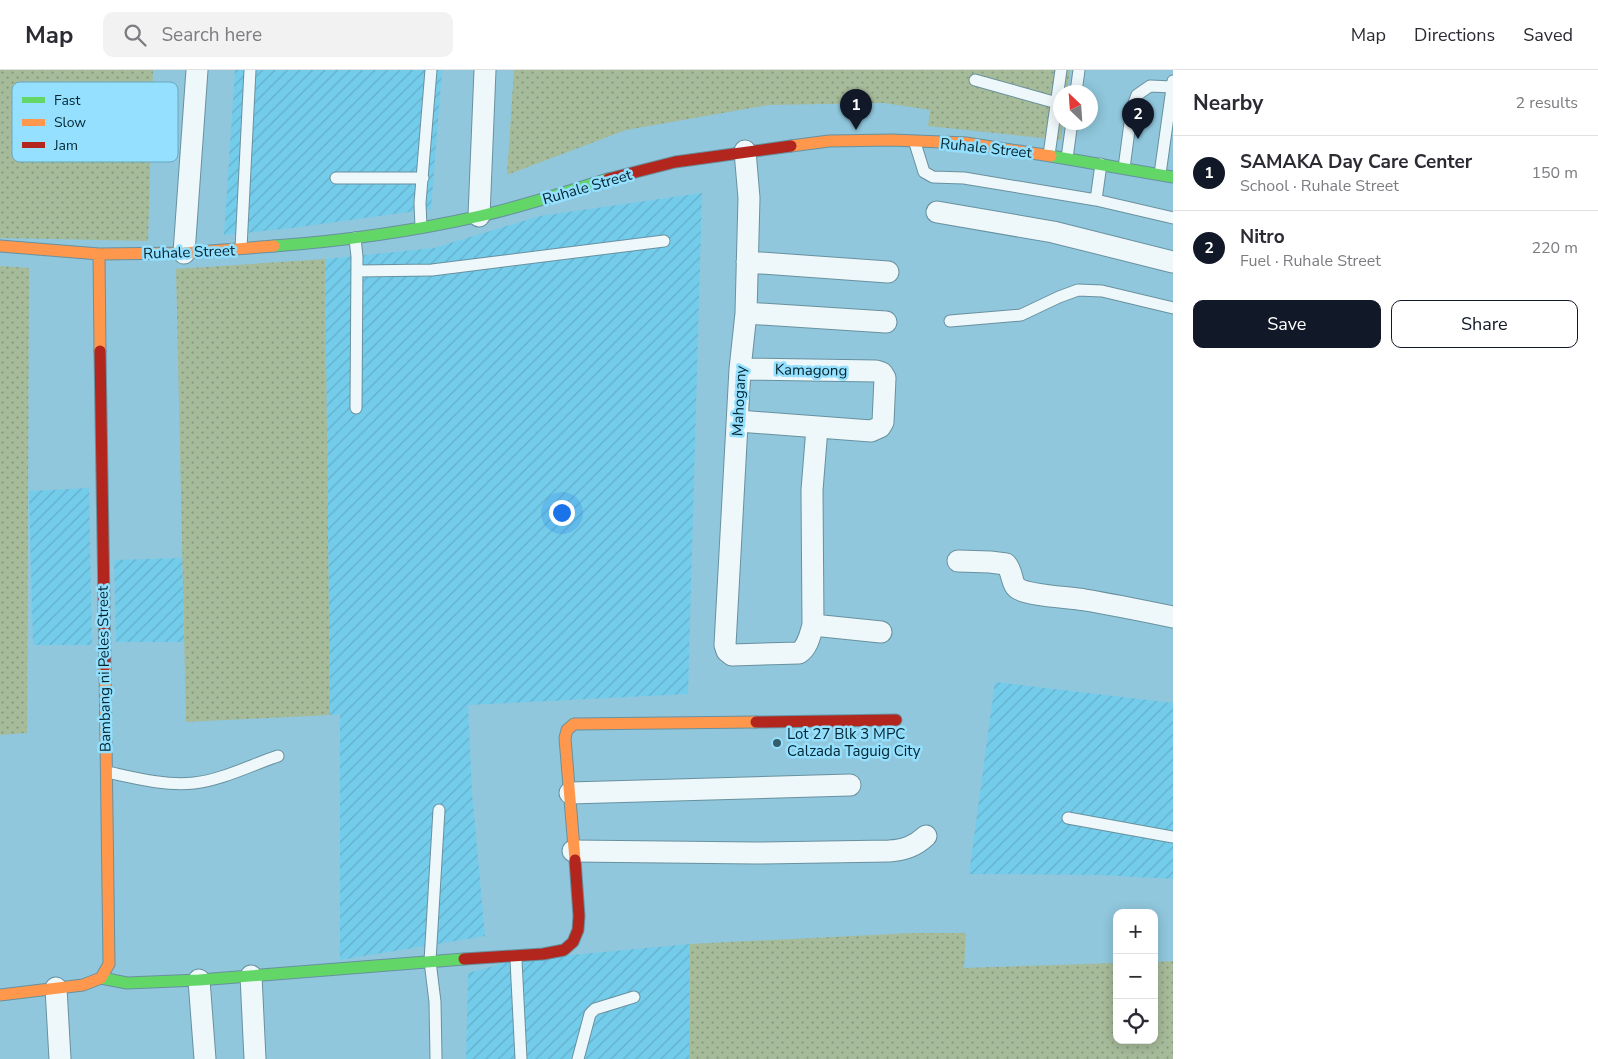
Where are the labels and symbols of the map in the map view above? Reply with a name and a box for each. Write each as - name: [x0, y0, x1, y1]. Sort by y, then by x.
- legend: [12, 82, 178, 162]
- north arrow: [1053, 85, 1098, 130]
- pin: 1: [840, 89, 872, 130]
- text: Fast: [54, 91, 80, 110]
- pin: 2: [1122, 98, 1154, 139]
- text: Slow: [54, 113, 86, 132]
- street label: Ruhale Street: [939, 133, 1034, 163]
- text: Jam: [53, 136, 78, 155]
- street label: Ruhale Street: [540, 164, 635, 209]
- street label: Ruhale Street: [143, 240, 236, 264]
- street label: Kamagong: [775, 359, 847, 381]
- street label: Mahogany: [727, 365, 751, 437]
- your location: [549, 500, 575, 526]
- street label: Bambang ni Peles Street: [93, 585, 115, 752]
- place label: Lot 27 Blk 3 MPC Calzada Taguig City: [787, 724, 921, 761]
- marker: Lot 27 Blk 3 MPC Calzada Taguig City: [771, 737, 783, 749]

